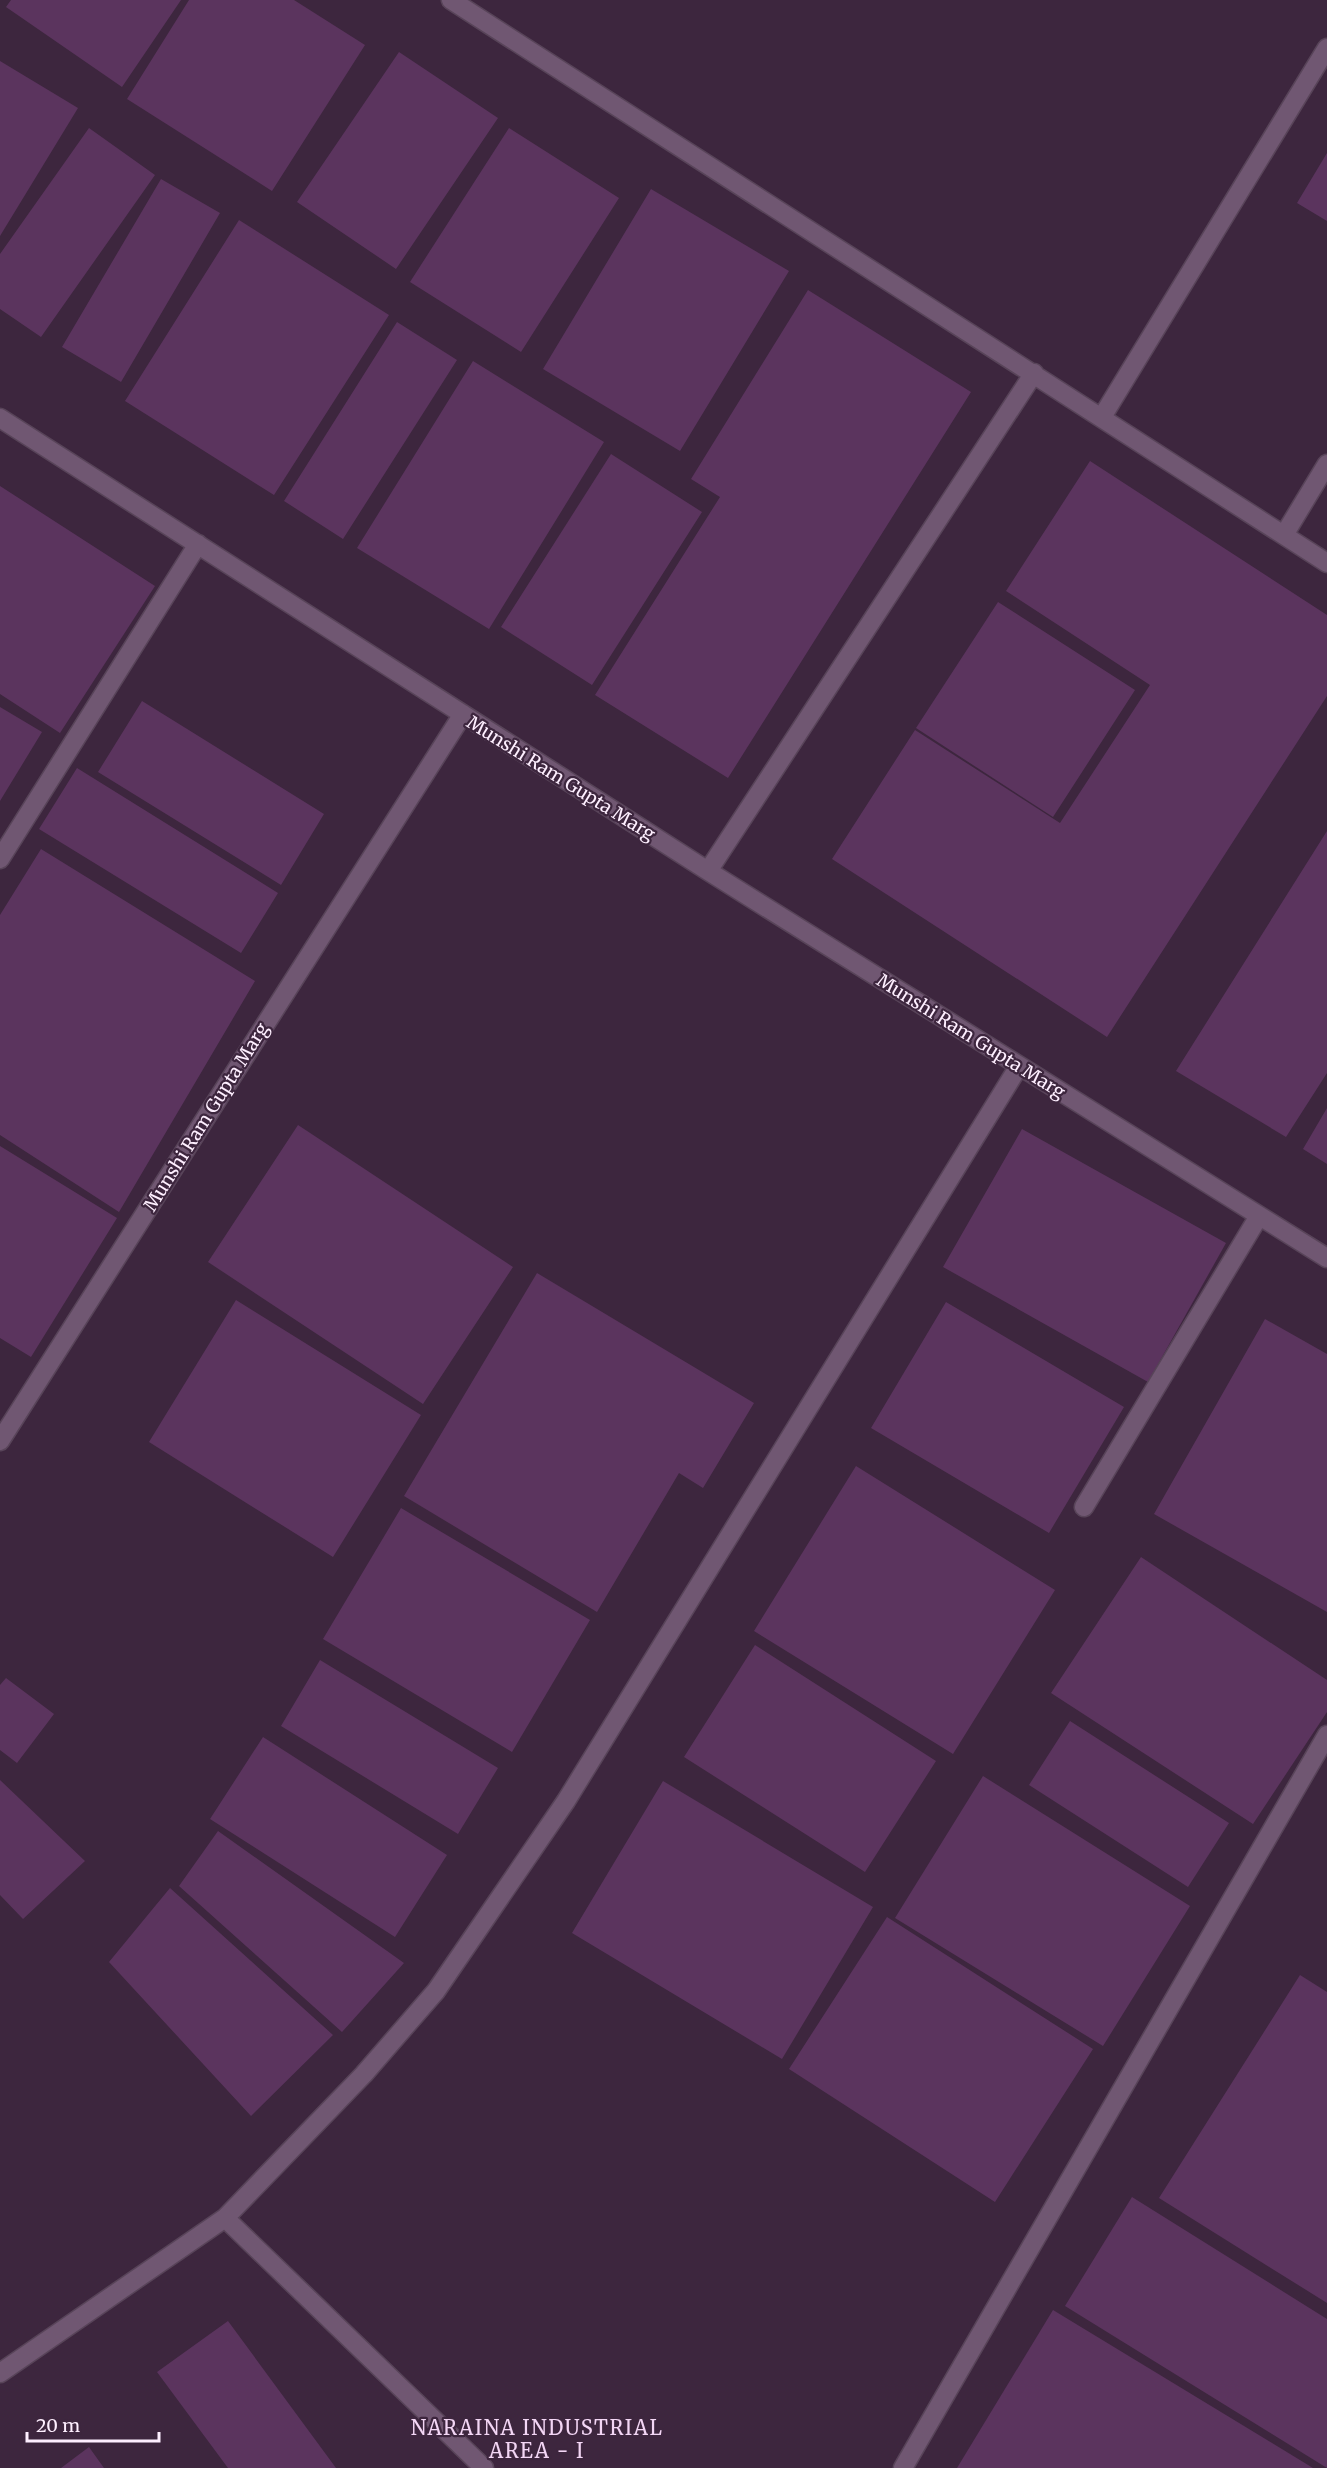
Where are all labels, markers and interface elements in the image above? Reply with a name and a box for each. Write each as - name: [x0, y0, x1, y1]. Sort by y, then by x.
- street label: Munshi Ram Gupta Marg: [463, 711, 660, 845]
- street label: Munshi Ram Gupta Marg: [873, 969, 1070, 1103]
- street label: Munshi Ram Gupta Marg: [139, 1018, 273, 1215]
- scale bar: [27, 2405, 159, 2443]
- text: 20 m: [36, 2414, 80, 2437]
- district label: NARAINA INDUSTRIAL AREA - I: [411, 2415, 663, 2463]

